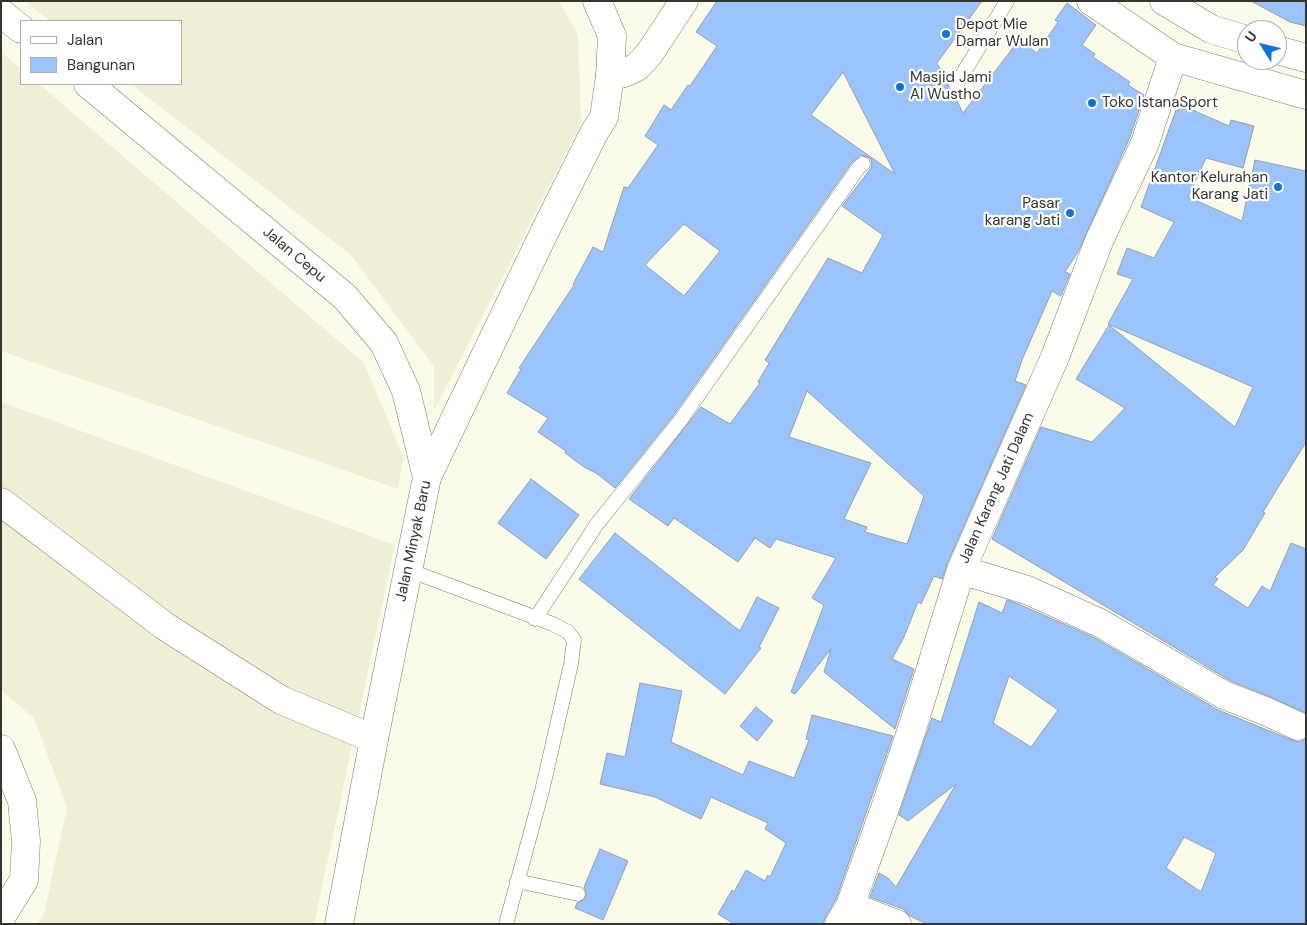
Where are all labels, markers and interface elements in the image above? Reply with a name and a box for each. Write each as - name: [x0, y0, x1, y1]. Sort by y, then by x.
- place label: Depot Mie Damar Wulan: [956, 16, 1049, 51]
- legend: [20, 20, 182, 85]
- north arrow: [1237, 20, 1287, 70]
- marker: Depot Mie Damar Wulan: [940, 28, 952, 40]
- text: U: [1241, 28, 1261, 46]
- text: Jalan: [67, 30, 103, 50]
- text: Bangunan: [67, 55, 135, 75]
- place label: Masjid Jami Al Wustho: [910, 69, 992, 104]
- marker: Masjid Jami Al Wustho: [894, 81, 906, 93]
- place label: Toko IstanaSport: [1102, 94, 1218, 112]
- marker: Toko IstanaSport: [1086, 97, 1098, 109]
- place label: Kantor Kelurahan Karang Jati: [1151, 169, 1268, 204]
- marker: Kantor Kelurahan Karang Jati: [1272, 181, 1284, 193]
- place label: Pasar karang Jati: [985, 195, 1060, 230]
- marker: Pasar karang Jati: [1064, 207, 1076, 219]
- street label: Jalan Cepu: [259, 223, 329, 287]
- street label: Jalan Karang Jati Dalam: [956, 410, 1038, 566]
- street label: Jalan Minyak Baru: [392, 479, 436, 603]

